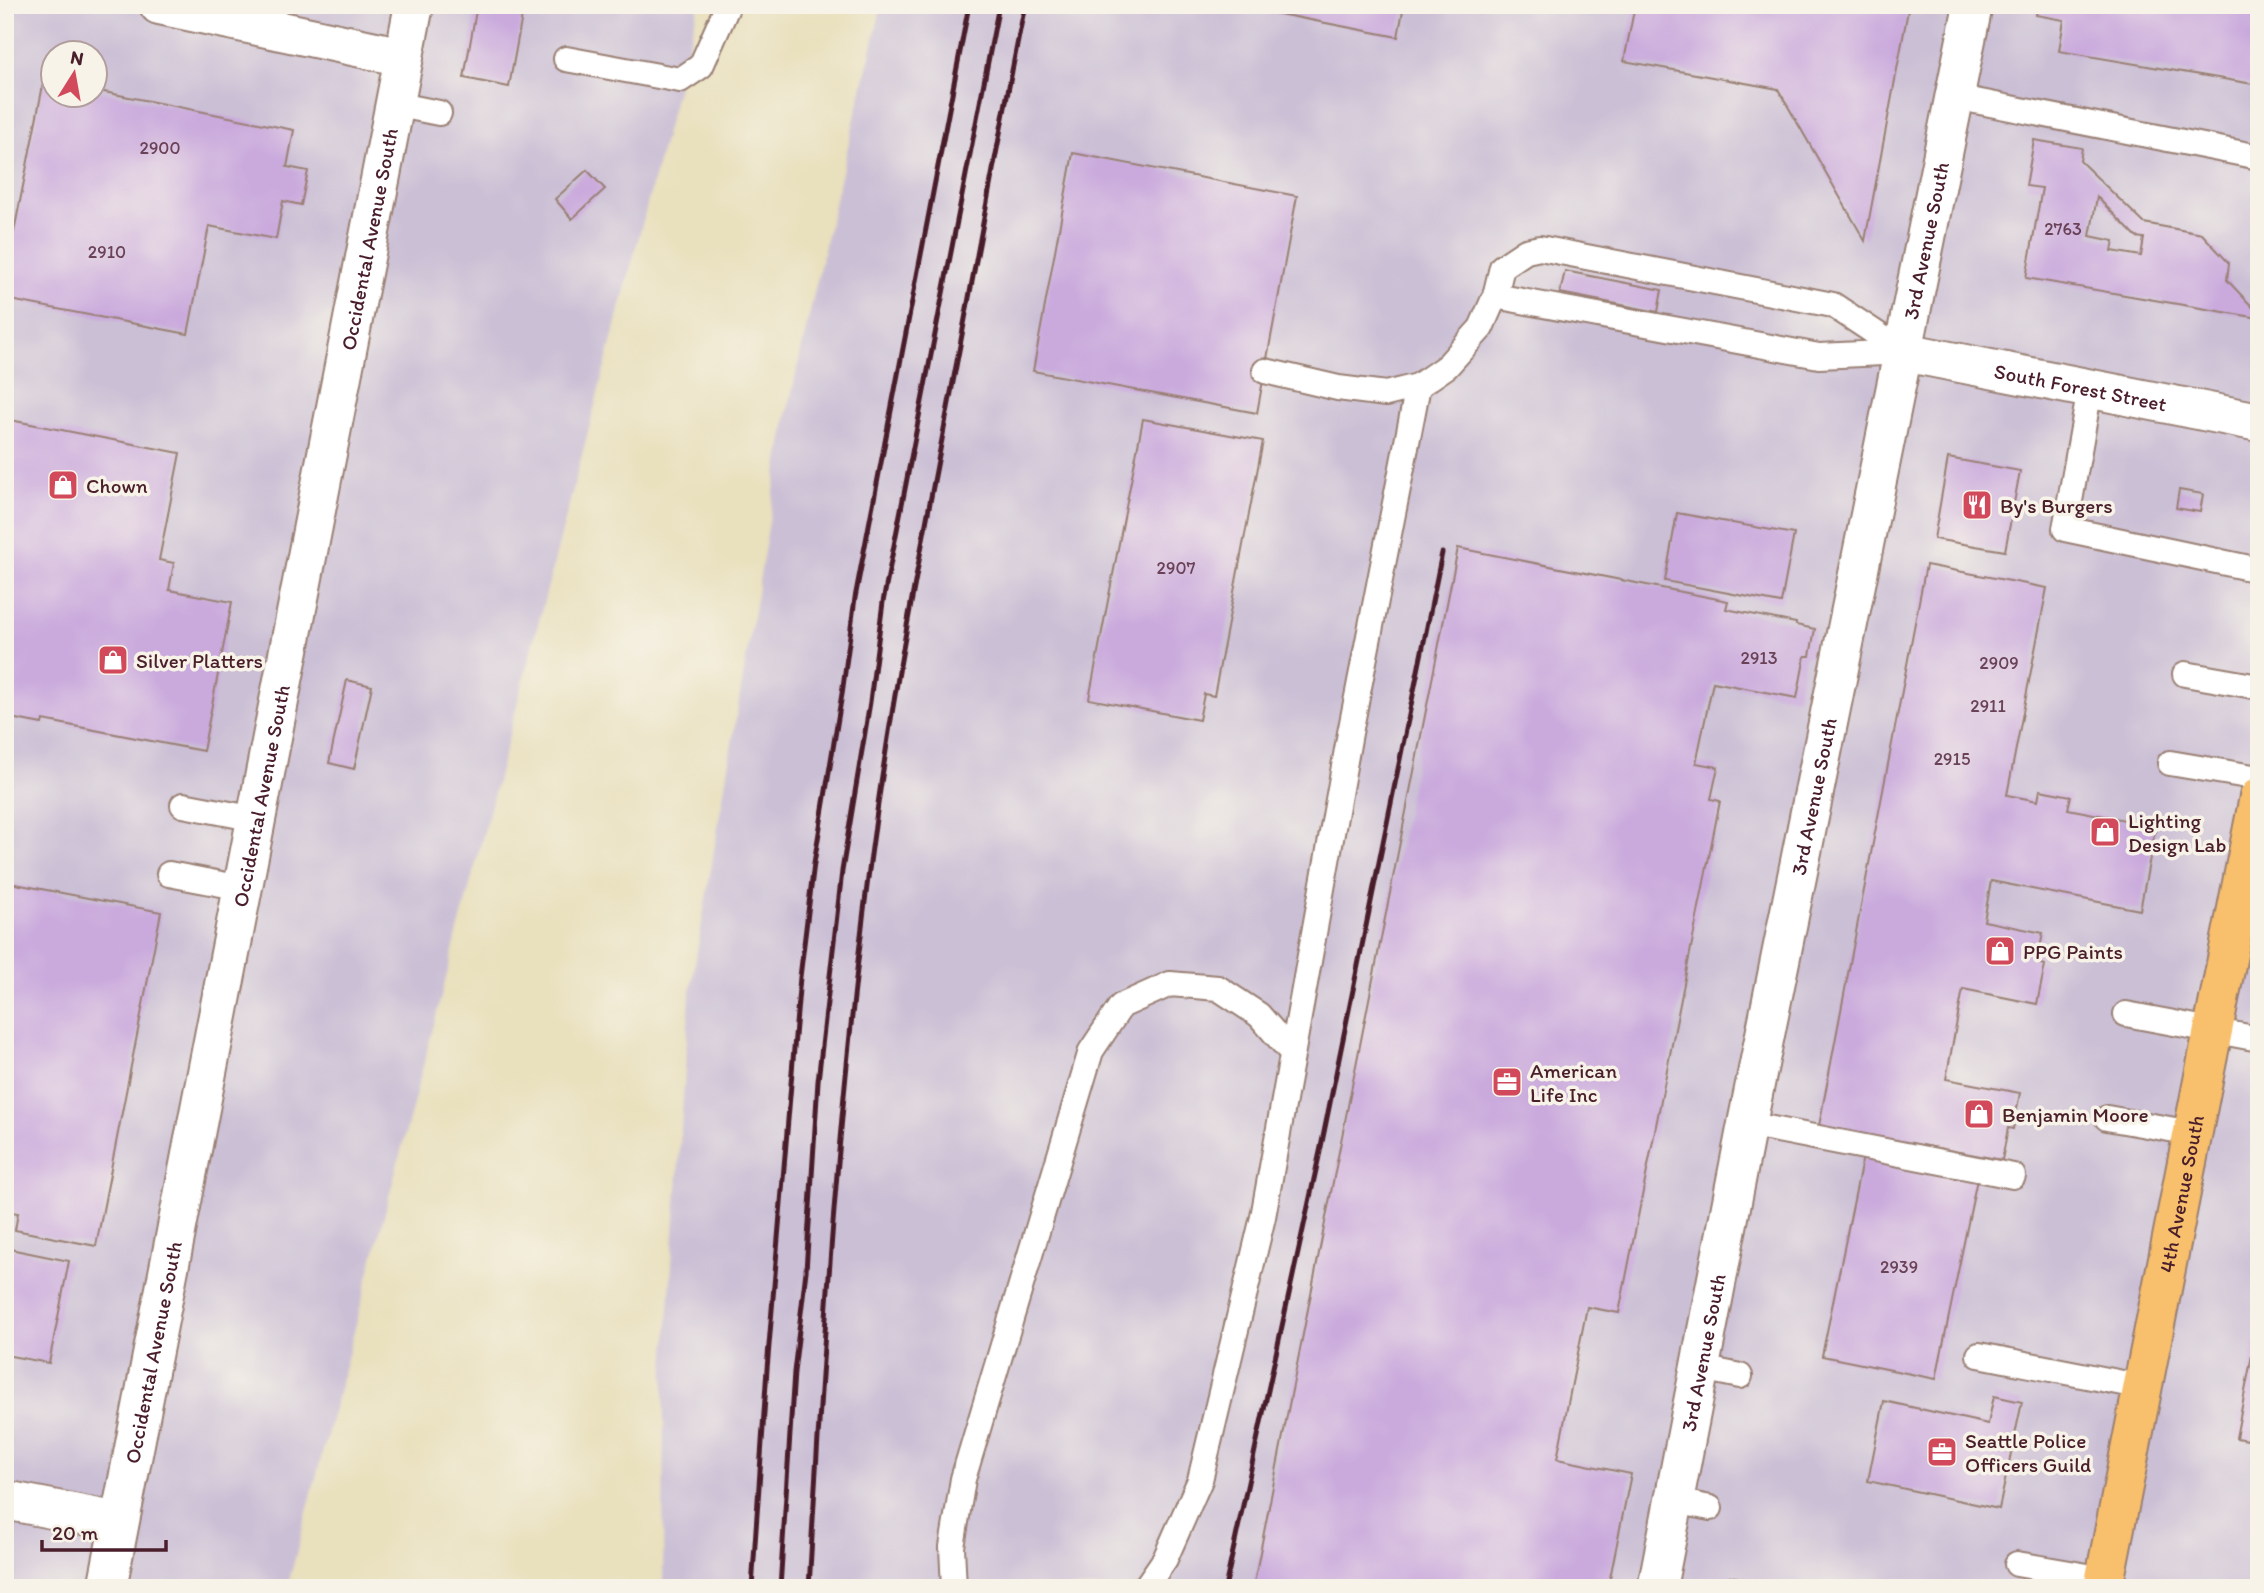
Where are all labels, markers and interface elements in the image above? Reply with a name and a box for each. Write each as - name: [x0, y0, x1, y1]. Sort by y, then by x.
- north arrow: [38, 38, 108, 108]
- text: N: [69, 45, 86, 70]
- street label: Occidental Avenue South: [335, 126, 402, 352]
- house number: 2900: [139, 137, 181, 159]
- street label: 3rd Avenue South: [1897, 159, 1954, 321]
- house number: 2763: [2044, 218, 2082, 240]
- house number: 2910: [88, 241, 126, 263]
- street label: South Forest Street: [1992, 358, 2169, 416]
- shop icon: Chown: [46, 468, 80, 502]
- place label: Chown: [86, 473, 148, 498]
- restaurant icon: By's Burgers: [1960, 488, 1994, 522]
- place label: By's Burgers: [2000, 493, 2113, 518]
- house number: 2907: [1157, 557, 1196, 579]
- shop icon: Silver Platters: [96, 643, 130, 677]
- house number: 2913: [1740, 647, 1778, 669]
- place label: Silver Platters: [136, 648, 263, 673]
- house number: 2909: [1979, 652, 2019, 674]
- street label: Occidental Avenue South: [227, 682, 294, 909]
- house number: 2911: [1970, 695, 2006, 717]
- street label: 3rd Avenue South: [1785, 715, 1841, 877]
- house number: 2915: [1934, 748, 1970, 770]
- place label: Lighting Design Lab: [2128, 808, 2226, 857]
- shop icon: Lighting Design Lab: [2088, 815, 2122, 849]
- shop icon: PPG Paints: [1983, 934, 2017, 968]
- place label: PPG Paints: [2023, 939, 2123, 964]
- place label: American Life Inc: [1530, 1058, 1617, 1107]
- office icon: American Life Inc: [1490, 1065, 1524, 1099]
- shop icon: Benjamin Moore: [1962, 1097, 1996, 1131]
- place label: Benjamin Moore: [2002, 1102, 2149, 1127]
- street label: 4th Avenue South: [2153, 1112, 2209, 1275]
- street label: Occidental Avenue South: [119, 1239, 187, 1466]
- house number: 2939: [1880, 1256, 1918, 1278]
- street label: 3rd Avenue South: [1675, 1271, 1730, 1433]
- place label: Seattle Police Officers Guild: [1965, 1428, 2091, 1477]
- office icon: Seattle Police Officers Guild: [1925, 1435, 1959, 1469]
- scale bar: [42, 1509, 166, 1553]
- text: 20 m: [52, 1520, 99, 1545]

